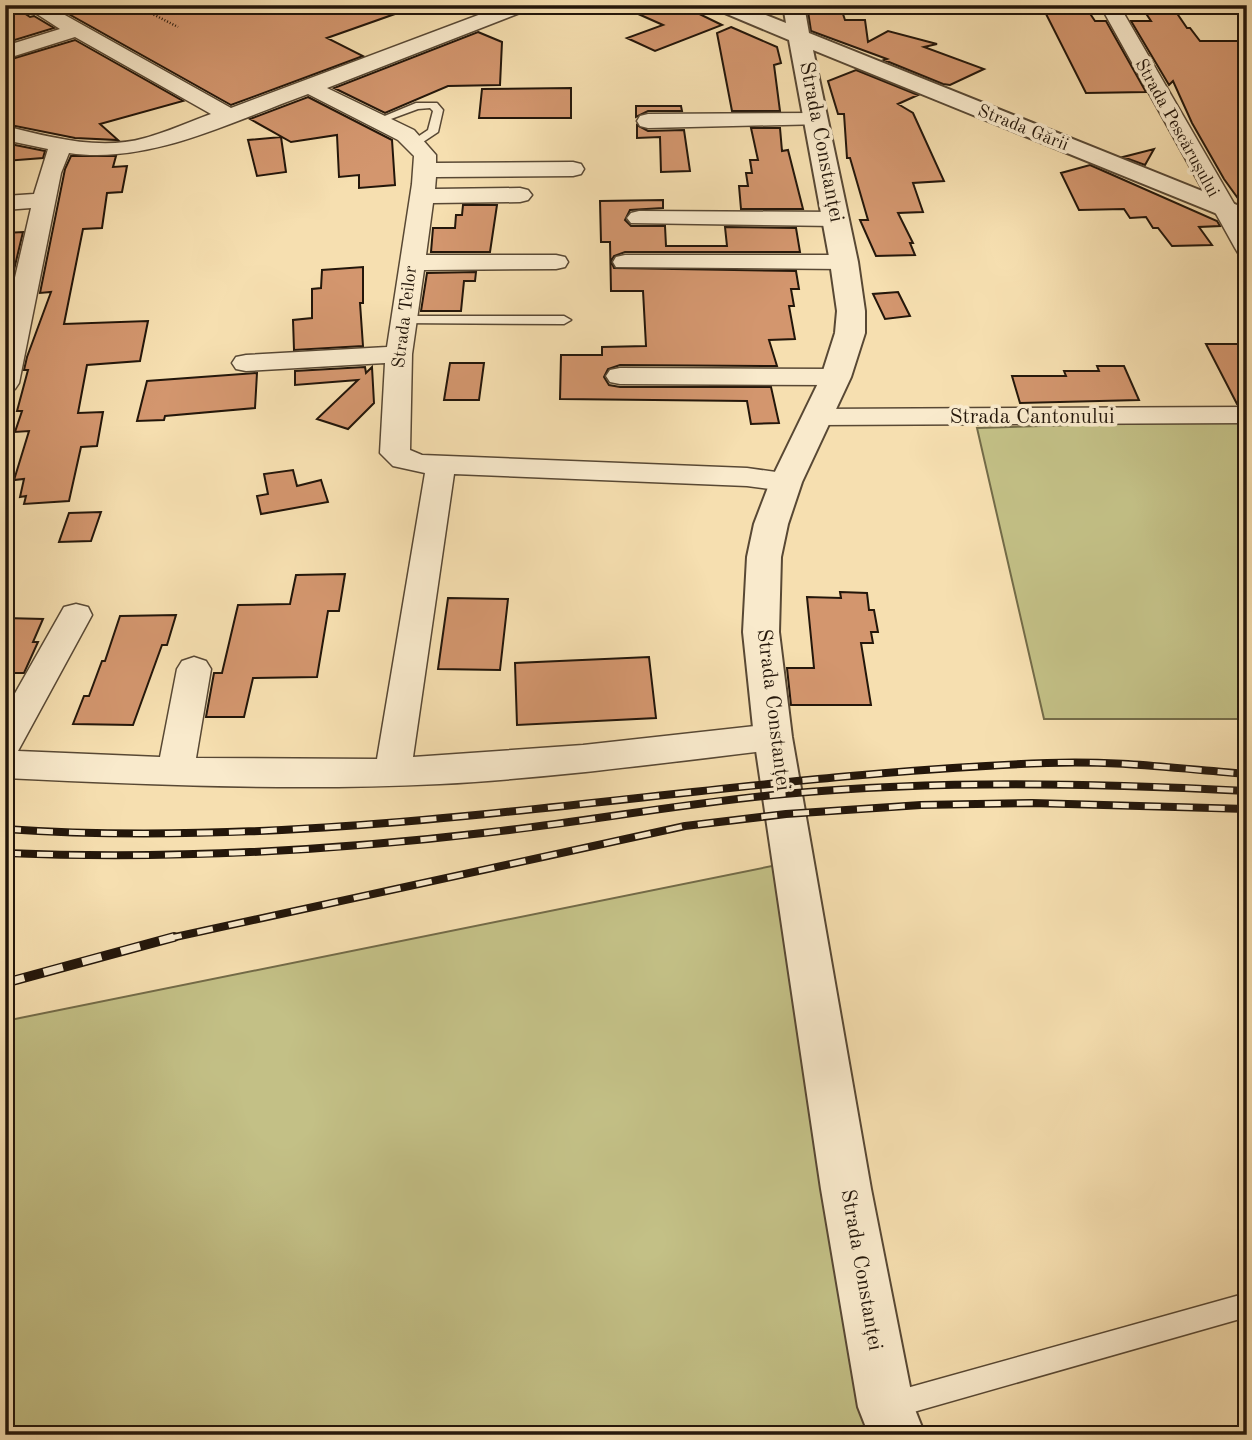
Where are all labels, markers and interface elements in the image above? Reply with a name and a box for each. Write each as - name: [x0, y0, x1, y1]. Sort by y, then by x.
- street label: Strada Pescărușului: [1131, 56, 1222, 201]
- street label: Strada Constanței: [794, 60, 847, 224]
- street label: Strada Gării: [975, 102, 1071, 154]
- street label: Strada Teilor: [390, 264, 420, 369]
- street label: Strada Cantonului: [949, 407, 1115, 428]
- street label: Strada Constanței: [752, 628, 793, 792]
- street label: Strada Constanței: [835, 1188, 886, 1352]

